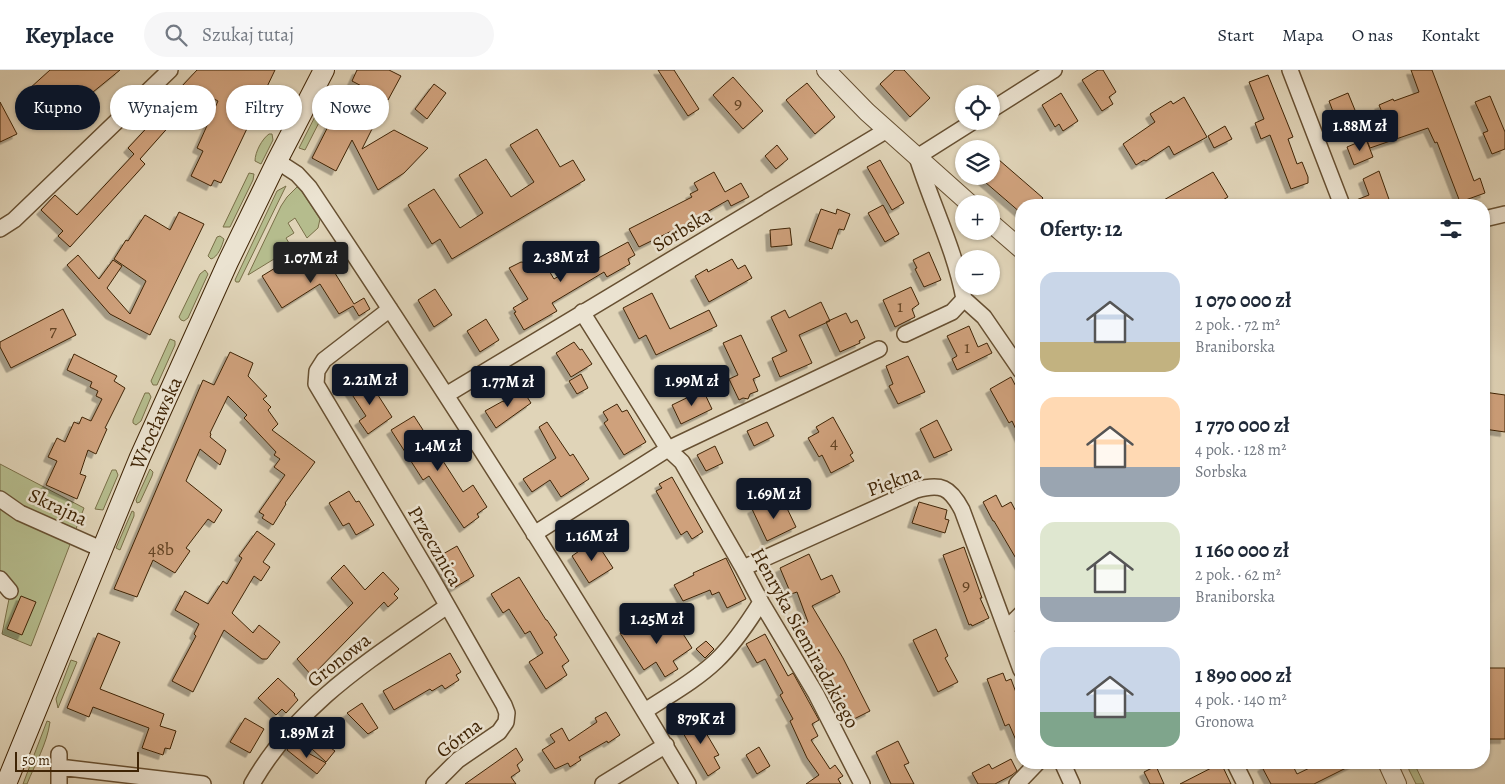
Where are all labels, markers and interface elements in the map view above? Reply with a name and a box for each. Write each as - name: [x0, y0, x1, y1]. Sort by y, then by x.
- search box: [144, 12, 494, 57]
- text: Keyplace: [25, 19, 114, 51]
- icon: search: [162, 21, 190, 49]
- text: Szukaj tutaj: [202, 22, 294, 48]
- text: Start: [1218, 23, 1254, 47]
- text: Mapa: [1282, 23, 1324, 47]
- text: O nas: [1352, 23, 1393, 47]
- text: Kontakt: [1421, 23, 1480, 47]
- chip: Kupno: [15, 85, 100, 130]
- chip: Wynajem: [110, 85, 216, 130]
- chip: Filtry: [226, 85, 302, 130]
- chip: Nowe: [312, 85, 389, 130]
- map controls: [955, 85, 1000, 295]
- button: locate: [955, 85, 1000, 130]
- house number: 9: [734, 91, 742, 115]
- pin: 1.88M zł: [1308, 109, 1412, 152]
- text: 1.88M zł: [1333, 115, 1387, 137]
- button: layers: [955, 140, 1000, 185]
- button: +: [955, 195, 1000, 240]
- street label: Sorbska: [647, 201, 717, 258]
- text: Oferty: 12: [1040, 215, 1123, 243]
- icon: filters: [1437, 215, 1465, 243]
- pin: 2.38M zł: [509, 240, 613, 283]
- pin: 1.07M zł: [259, 242, 363, 284]
- text: 2.38M zł: [533, 246, 589, 268]
- text: 1.07M zł: [284, 247, 338, 269]
- button: −: [955, 250, 1000, 295]
- text: 1 070 000 zł: [1195, 286, 1291, 314]
- icon: home: [1080, 292, 1140, 352]
- house number: 1: [897, 294, 903, 318]
- text: 2 pok. · 72 m²: [1195, 314, 1280, 336]
- house number: 7: [49, 318, 57, 342]
- house number: 1: [964, 335, 970, 359]
- text: Braniborska: [1195, 336, 1275, 358]
- pin: 2.21M zł: [318, 364, 422, 406]
- pin: 1.99M zł: [640, 364, 744, 407]
- pin: 1.77M zł: [456, 366, 560, 408]
- text: 2.21M zł: [343, 369, 397, 391]
- text: 1.99M zł: [665, 370, 719, 392]
- street label: Wrocławska: [123, 371, 188, 474]
- text: 1.77M zł: [482, 371, 534, 393]
- text: 1 770 000 zł: [1195, 411, 1290, 439]
- icon: home: [1080, 417, 1140, 477]
- pin: 1.4M zł: [392, 430, 484, 472]
- house number: 4: [830, 430, 838, 454]
- text: 1.4M zł: [415, 435, 461, 457]
- text: 4 pok. · 128 m²: [1195, 439, 1286, 461]
- street label: Piękna: [863, 459, 925, 503]
- text: Sorbska: [1195, 461, 1247, 483]
- pin: 1.69M zł: [722, 478, 826, 520]
- street label: Skrajna: [24, 482, 93, 533]
- text: 1.69M zł: [747, 483, 801, 505]
- street label: Przecznica: [401, 501, 469, 592]
- pin: 1.16M zł: [540, 520, 644, 562]
- text: 1.16M zł: [566, 525, 618, 547]
- text: 1 160 000 zł: [1195, 536, 1289, 564]
- house number: 48b: [148, 537, 174, 561]
- icon: home: [1080, 542, 1140, 602]
- street label: Henryka Siemiradzkiego: [744, 543, 866, 733]
- text: 2 pok. · 62 m²: [1195, 564, 1281, 586]
- house number: 9: [962, 573, 970, 597]
- text: Braniborska: [1195, 586, 1275, 608]
- pin: 1.25M zł: [605, 602, 709, 645]
- text: 1.25M zł: [630, 608, 684, 630]
- street label: Gronowa: [302, 626, 377, 693]
- text: 1 890 000 zł: [1195, 661, 1292, 689]
- icon: home: [1080, 667, 1140, 727]
- text: 4 pok. · 140 m²: [1195, 689, 1287, 711]
- pin: 879K zł: [655, 702, 747, 745]
- text: 879K zł: [677, 708, 725, 730]
- text: Gronowa: [1195, 711, 1254, 733]
- street label: Górna: [431, 712, 488, 764]
- pin: 1.89M zł: [255, 716, 359, 759]
- text: 1.89M zł: [280, 722, 334, 744]
- scale bar: [15, 749, 139, 772]
- text: 50 m: [22, 751, 50, 770]

